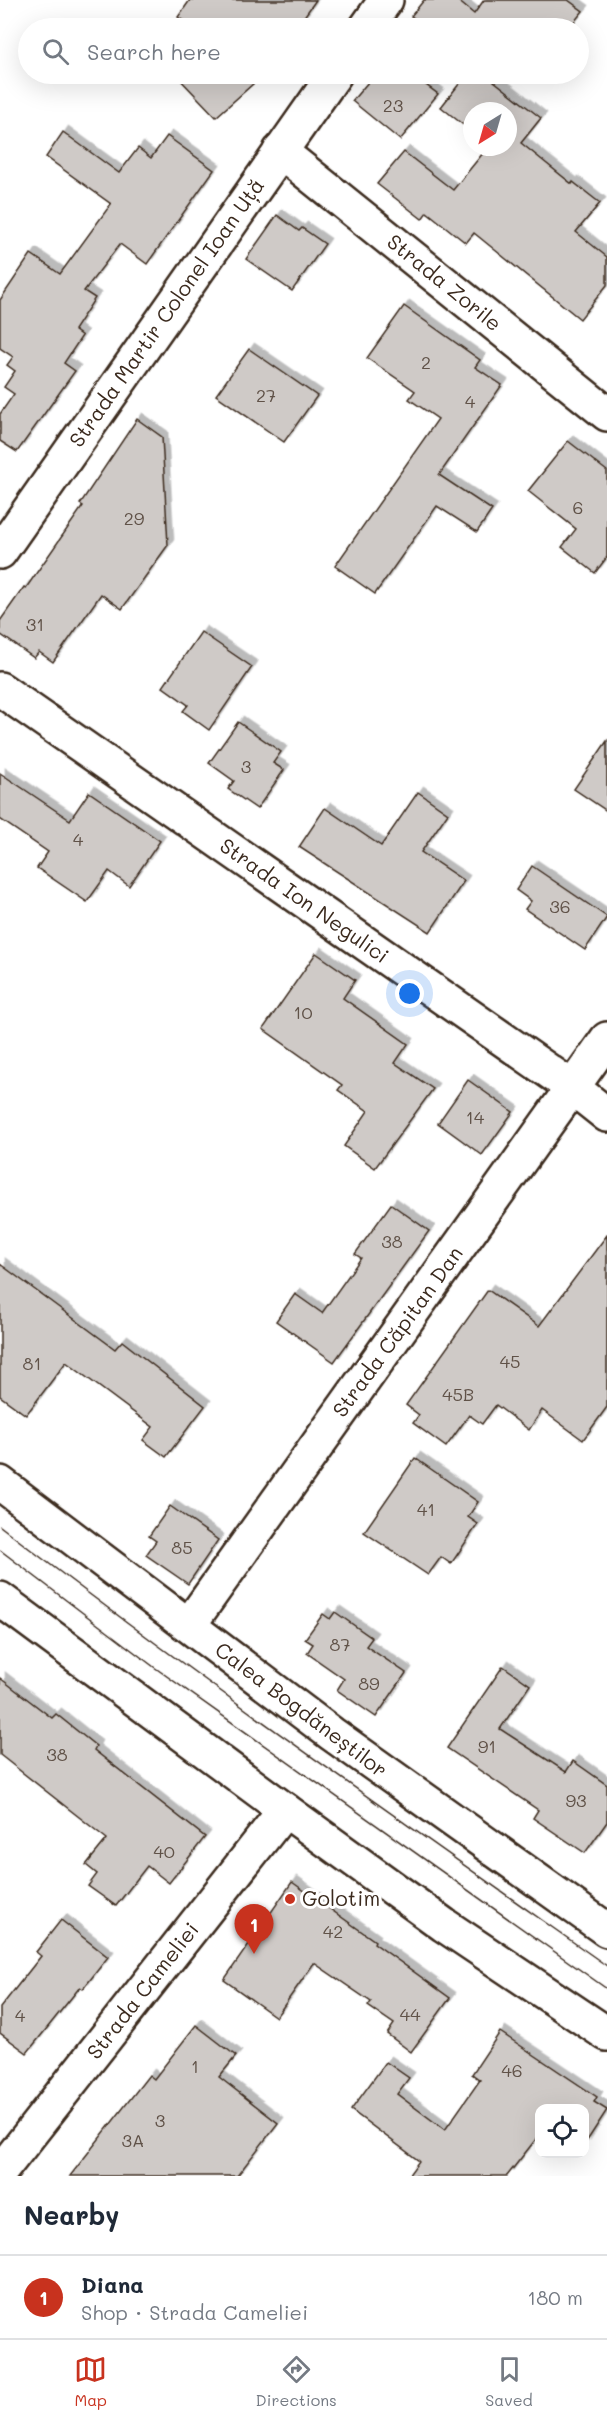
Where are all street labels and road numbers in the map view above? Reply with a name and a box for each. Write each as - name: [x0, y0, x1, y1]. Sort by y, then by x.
- street label: Strada Martir Colonel Ioan Uță: [62, 172, 270, 452]
- street label: Strada Zorile: [382, 227, 508, 336]
- street label: Strada Ion Negulici: [215, 831, 395, 968]
- street label: Strada Căpitan Dan: [326, 1240, 468, 1422]
- street label: Calea Bogdăneștilor: [210, 1635, 393, 1783]
- street label: Strada Cameliei: [80, 1916, 204, 2064]

